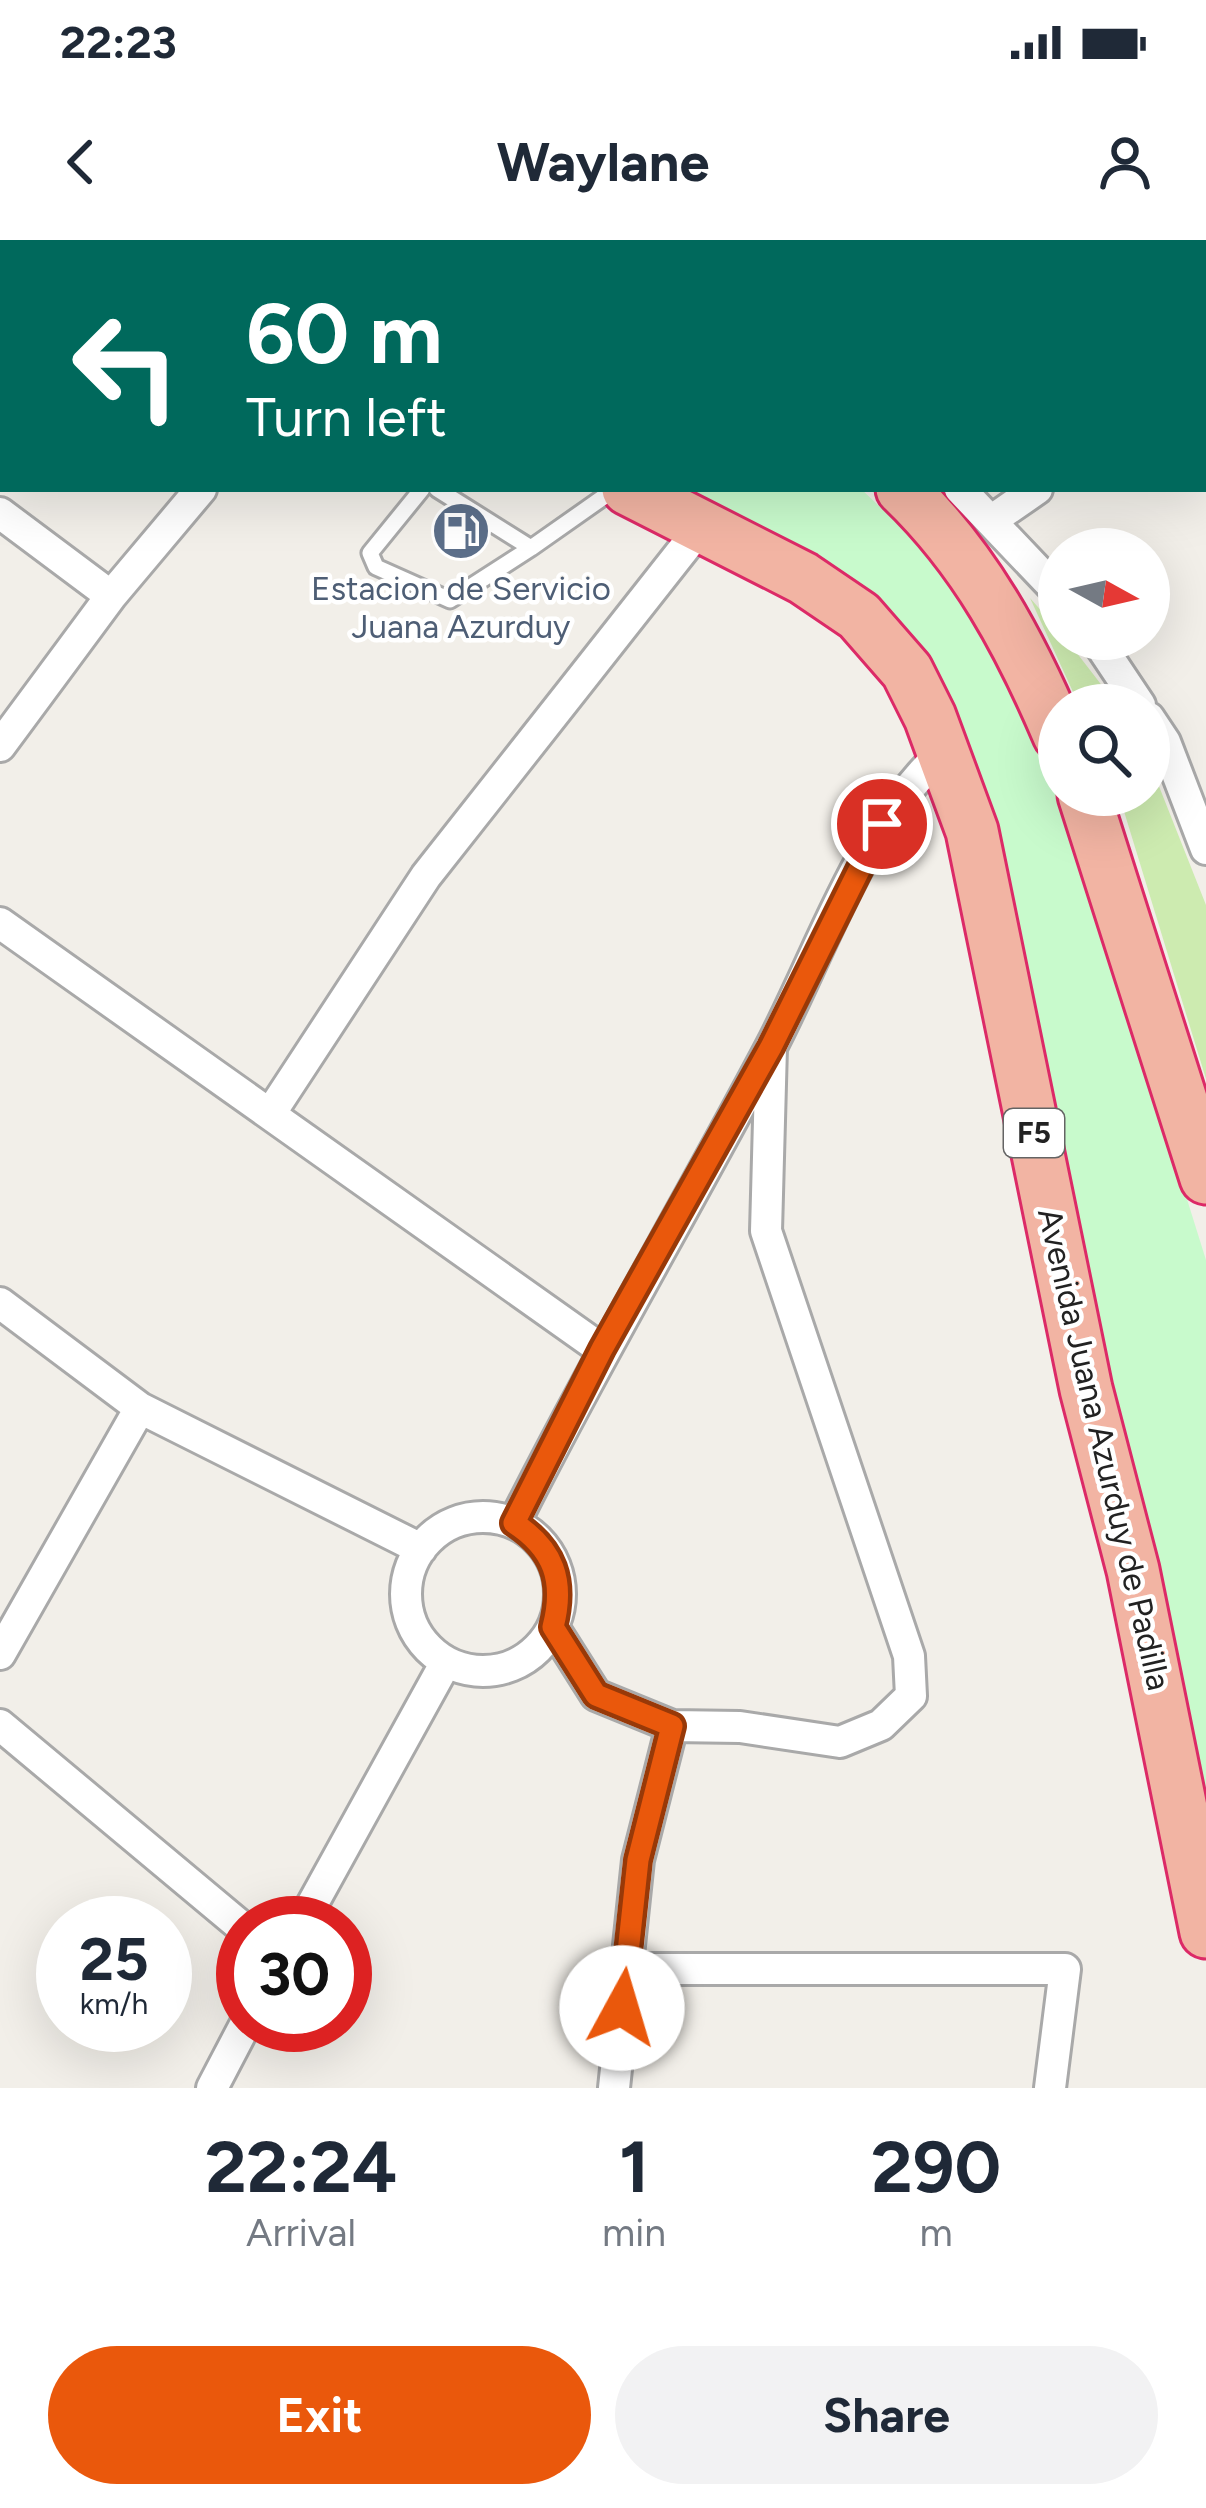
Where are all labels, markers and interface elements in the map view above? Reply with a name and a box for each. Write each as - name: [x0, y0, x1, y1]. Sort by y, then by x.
- text: 22:23: [60, 15, 177, 69]
- icon: back: [48, 129, 114, 195]
- icon: person: [1092, 129, 1158, 195]
- text: Waylane: [497, 130, 709, 195]
- text: 60 m: [246, 283, 442, 384]
- icon: left: [48, 288, 204, 444]
- text: Turn left: [246, 385, 447, 450]
- fuel station icon: Estacion de Servicio Juana Azurduy: [430, 500, 492, 562]
- north arrow: [1038, 528, 1170, 660]
- map controls: [1038, 528, 1170, 816]
- place label: Estacion de Servicio Juana Azurduy: [311, 569, 611, 646]
- button: search: [1038, 684, 1170, 816]
- pin: [831, 773, 933, 875]
- icon: arrive: [849, 791, 915, 857]
- road number: F5: [1004, 1109, 1064, 1157]
- street label: Avenida Juana Azurduy de Padilla: [1030, 1204, 1179, 1694]
- speed limit sign: 30: [216, 1896, 372, 2052]
- text: 25: [79, 1923, 149, 1995]
- position arrow: [559, 1945, 685, 2071]
- text: km/h: [80, 1985, 148, 2022]
- text: 22:24: [205, 2124, 397, 2210]
- text: 1: [619, 2124, 649, 2210]
- text: 290: [871, 2124, 1001, 2210]
- text: Arrival: [246, 2209, 356, 2256]
- text: min: [602, 2209, 666, 2256]
- text: m: [919, 2209, 953, 2256]
- button: Exit: [48, 2346, 591, 2484]
- button: Share: [615, 2346, 1158, 2484]

